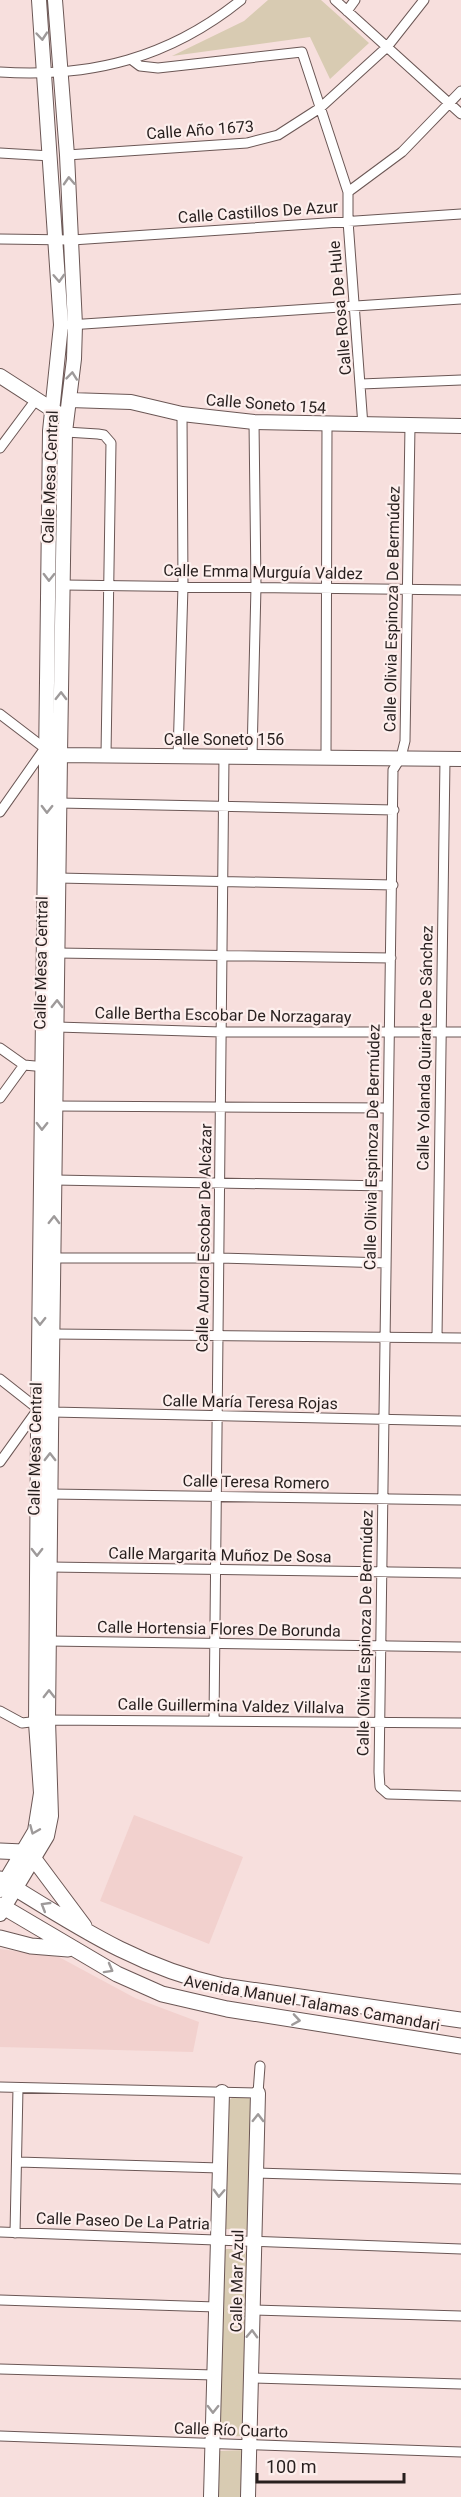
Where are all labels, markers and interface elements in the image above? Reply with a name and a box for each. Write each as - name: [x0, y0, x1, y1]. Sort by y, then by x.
- one-way arrow: [35, 32, 48, 41]
- street label: Calle Año 1673: [146, 117, 254, 143]
- one-way arrow: [62, 176, 75, 185]
- street label: Calle Castillos De Azur: [177, 197, 339, 227]
- street label: Calle Rosa De Hule: [325, 240, 355, 376]
- one-way arrow: [52, 273, 65, 282]
- one-way arrow: [65, 371, 78, 380]
- street label: Calle Soneto 154: [205, 390, 327, 418]
- street label: Calle Mesa Central: [38, 410, 62, 544]
- street label: Calle Olivia Espinoza De Bermúdez: [380, 486, 404, 732]
- street label: Calle Emma Murguía Valdez: [163, 561, 363, 583]
- one-way arrow: [43, 572, 55, 581]
- one-way arrow: [55, 692, 68, 701]
- street label: Calle Soneto 156: [164, 730, 284, 749]
- one-way arrow: [40, 804, 53, 813]
- street label: Calle Mesa Central: [30, 896, 52, 1030]
- street label: Calle Yolanda Quirarte De Sánchez: [413, 925, 437, 1171]
- one-way arrow: [51, 999, 63, 1008]
- street label: Calle Bertha Escobar De Norzagaray: [94, 1003, 352, 1027]
- street label: Calle Olivia Espinoza De Bermúdez: [360, 1024, 384, 1270]
- one-way arrow: [36, 1121, 48, 1130]
- street label: Calle Aurora Escobar De Alcázar: [193, 1123, 216, 1353]
- one-way arrow: [48, 1215, 60, 1224]
- one-way arrow: [33, 1316, 46, 1325]
- street label: Calle Mesa Central: [24, 1382, 46, 1516]
- street label: Calle María Teresa Rojas: [162, 1391, 338, 1413]
- one-way arrow: [44, 1452, 57, 1461]
- street label: Calle Teresa Romero: [182, 1471, 330, 1493]
- street label: Calle Olivia Espinoza De Bermúdez: [353, 1510, 377, 1756]
- street label: Calle Margarita Muñoz De Sosa: [108, 1544, 332, 1566]
- one-way arrow: [31, 1547, 43, 1556]
- street label: Calle Hortensia Flores De Borunda: [97, 1617, 341, 1641]
- one-way arrow: [43, 1689, 55, 1698]
- street label: Calle Guillermina Valdez Villalva: [117, 1695, 345, 1717]
- one-way arrow: [29, 1823, 41, 1834]
- one-way arrow: [41, 1902, 51, 1914]
- one-way arrow: [103, 1962, 113, 1973]
- street label: Avenida Manuel Talamas Camandari: [183, 1971, 441, 2035]
- one-way arrow: [290, 2013, 300, 2026]
- one-way arrow: [251, 2113, 264, 2122]
- one-way arrow: [213, 2188, 225, 2197]
- street label: Calle Paseo De La Patria: [36, 2208, 210, 2234]
- street label: Calle Mar Azul: [227, 2230, 247, 2332]
- one-way arrow: [246, 2329, 258, 2338]
- one-way arrow: [206, 2404, 219, 2413]
- street label: Calle Río Cuarto: [174, 2419, 288, 2441]
- scale bar: [257, 2446, 404, 2484]
- text: 100 m: [266, 2456, 317, 2477]

